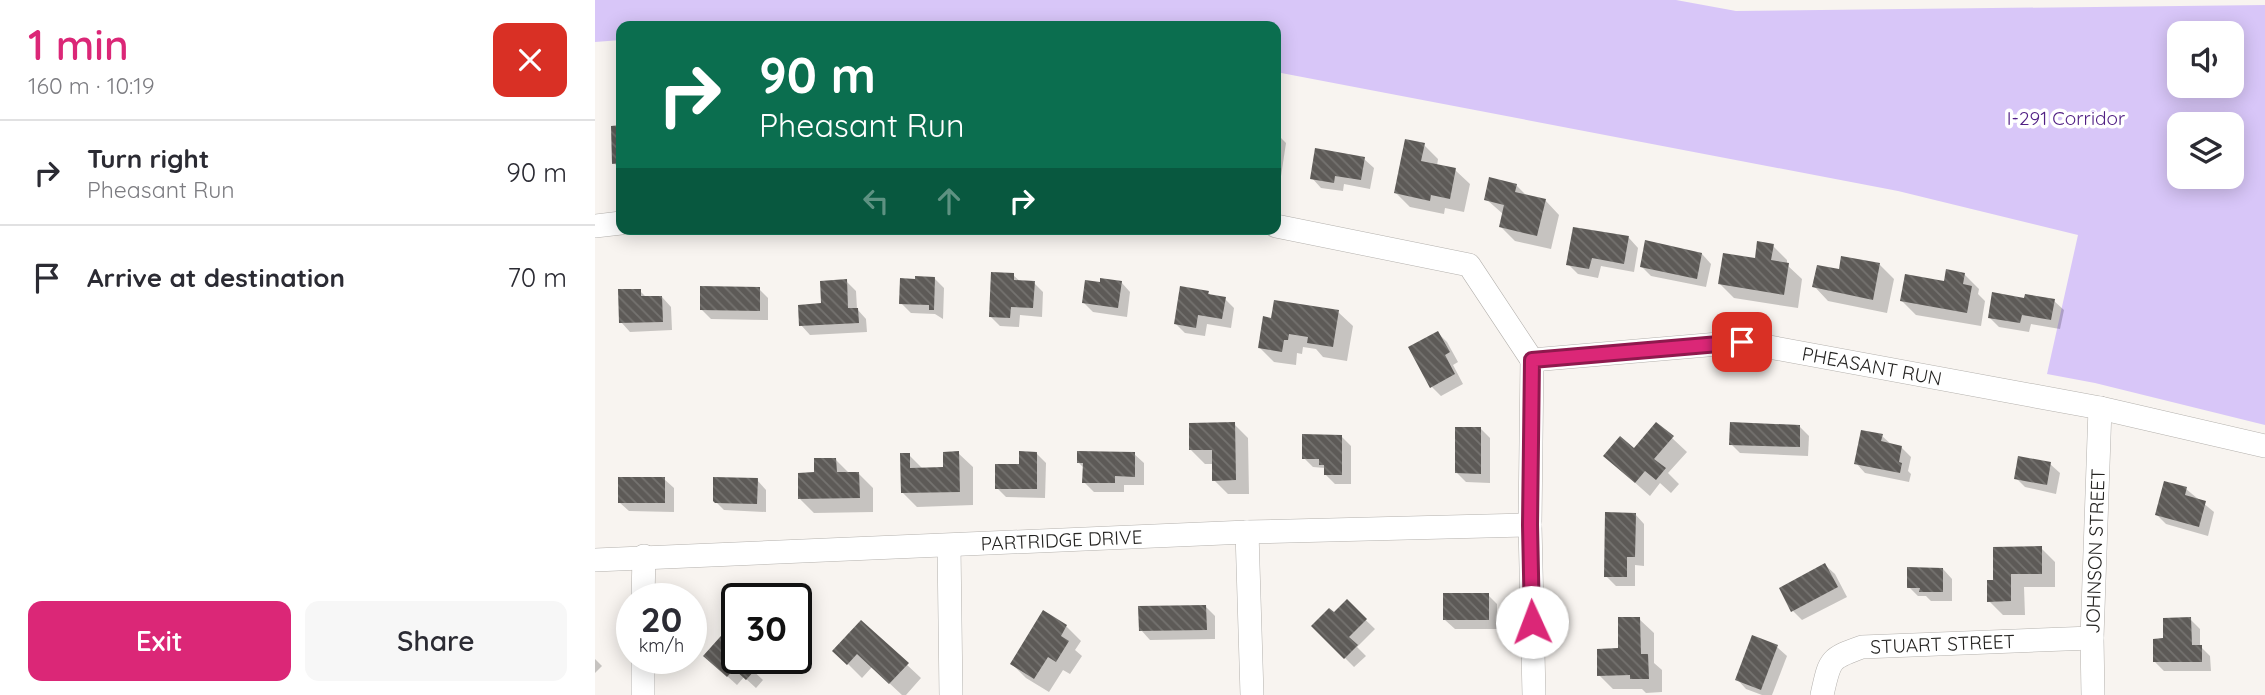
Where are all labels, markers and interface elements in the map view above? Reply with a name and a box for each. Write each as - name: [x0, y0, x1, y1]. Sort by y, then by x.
- text: 1 min: [28, 18, 129, 71]
- map controls: [2167, 21, 2244, 189]
- button: sound: [2167, 21, 2244, 98]
- button: close: [493, 23, 567, 97]
- text: 90 m: [759, 44, 876, 105]
- icon: right: [644, 49, 735, 140]
- text: 160 m · 10:19: [28, 71, 155, 100]
- text: Pheasant Run: [759, 105, 964, 145]
- park label: I-291 Corridor: [2007, 106, 2126, 130]
- button: layers: [2167, 112, 2244, 189]
- text: Turn right: [87, 142, 209, 175]
- icon: right: [28, 154, 66, 192]
- text: 90 m: [506, 156, 567, 189]
- text: Pheasant Run: [87, 175, 235, 204]
- icon: left: [857, 182, 895, 220]
- icon: ahead: [930, 182, 968, 220]
- icon: right: [1003, 182, 1041, 220]
- icon: arrive: [28, 259, 66, 297]
- text: Arrive at destination: [87, 261, 345, 294]
- text: 70 m: [507, 261, 567, 294]
- pin: [1712, 312, 1772, 372]
- icon: arrive: [1723, 323, 1761, 361]
- street label: PHEASANT RUN: [1800, 341, 1944, 391]
- street label: JOHNSON STREET: [2080, 468, 2110, 634]
- street label: PARTRIDGE DRIVE: [980, 525, 1143, 555]
- speed limit sign: 30: [721, 583, 812, 674]
- position arrow: [1495, 585, 1569, 659]
- text: 20: [641, 597, 682, 641]
- button: Exit: [28, 601, 291, 681]
- button: Share: [305, 601, 567, 681]
- street label: STUART STREET: [1870, 629, 2016, 659]
- text: km/h: [639, 634, 684, 657]

